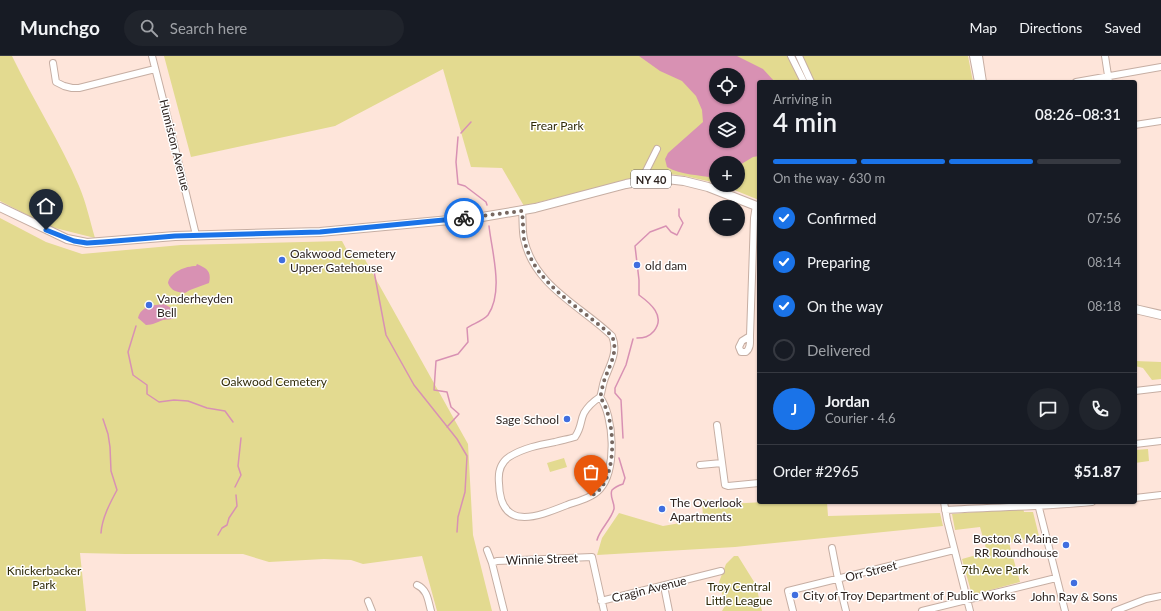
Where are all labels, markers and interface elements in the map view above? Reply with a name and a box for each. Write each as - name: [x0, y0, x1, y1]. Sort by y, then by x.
- search box: [124, 10, 404, 46]
- text: Munchgo: [20, 16, 100, 39]
- icon: search: [138, 17, 160, 39]
- text: Search here: [170, 19, 247, 37]
- text: Map: [970, 19, 997, 36]
- text: Directions: [1019, 19, 1082, 36]
- text: Saved: [1104, 19, 1141, 36]
- map controls: [709, 68, 745, 236]
- button: locate: [709, 68, 745, 104]
- text: Arriving in: [773, 91, 832, 107]
- street label: Humiston Avenue: [156, 98, 194, 192]
- text: 08:26–08:31: [1035, 105, 1121, 123]
- text: 4 min: [773, 106, 837, 138]
- button: layers: [709, 112, 745, 148]
- park label: Frear Park: [530, 118, 585, 133]
- button: +: [709, 156, 745, 192]
- road number: NY 40: [631, 170, 671, 188]
- text: On the way · 630 m: [773, 170, 885, 186]
- pin: [29, 189, 63, 230]
- icon: home: [35, 195, 57, 217]
- courier: [444, 198, 484, 238]
- button: −: [709, 200, 745, 236]
- icon: bike: [453, 207, 475, 229]
- icon: check: [773, 207, 795, 229]
- text: Confirmed: [807, 209, 876, 227]
- text: 07:56: [1088, 210, 1121, 226]
- place label: Oakwood Cemetery Upper Gatehouse: [290, 246, 397, 275]
- icon: check: [773, 251, 795, 273]
- text: Preparing: [807, 253, 870, 271]
- text: 08:14: [1088, 254, 1121, 270]
- marker: Oakwood Cemetery Upper Gatehouse: [277, 255, 287, 265]
- place label: old dam: [645, 258, 687, 273]
- marker: old dam: [632, 260, 642, 270]
- place label: Vanderheyden Bell: [157, 291, 233, 320]
- icon: check: [773, 295, 795, 317]
- text: On the way: [807, 297, 883, 315]
- text: 08:18: [1088, 298, 1121, 314]
- marker: Vanderheyden Bell: [144, 300, 154, 310]
- text: Delivered: [807, 341, 870, 359]
- park label: Oakwood Cemetery: [221, 374, 328, 389]
- button: chat: [1027, 388, 1069, 430]
- button: phone: [1079, 388, 1121, 430]
- text: Jordan: [825, 392, 870, 410]
- text: J: [791, 400, 797, 418]
- text: Courier · 4.6: [825, 410, 896, 426]
- place label: Sage School: [496, 412, 559, 427]
- marker: Sage School: [562, 414, 572, 424]
- pin: [574, 455, 608, 496]
- icon: bag: [580, 461, 602, 483]
- text: Order #2965: [773, 462, 859, 480]
- text: $51.87: [1074, 462, 1121, 480]
- place label: The Overlook Apartments: [670, 495, 743, 524]
- marker: The Overlook Apartments: [657, 504, 667, 514]
- place label: Boston & Maine RR Roundhouse: [973, 531, 1058, 560]
- marker: Boston & Maine RR Roundhouse: [1061, 540, 1071, 550]
- street label: Winnie Street: [505, 550, 579, 568]
- street label: Orr Street: [844, 557, 899, 585]
- park label: 7th Ave Park: [961, 562, 1029, 577]
- park label: Knickerbacker Park: [7, 563, 82, 592]
- street label: Cragin Avenue: [610, 572, 688, 606]
- marker: John Ray & Sons: [1069, 578, 1079, 588]
- park label: Troy Central Little League: [706, 579, 772, 608]
- place label: City of Troy Department of Public Works: [803, 588, 1016, 603]
- place label: John Ray & Sons: [1030, 589, 1118, 604]
- marker: City of Troy Department of Public Works: [790, 590, 800, 600]

